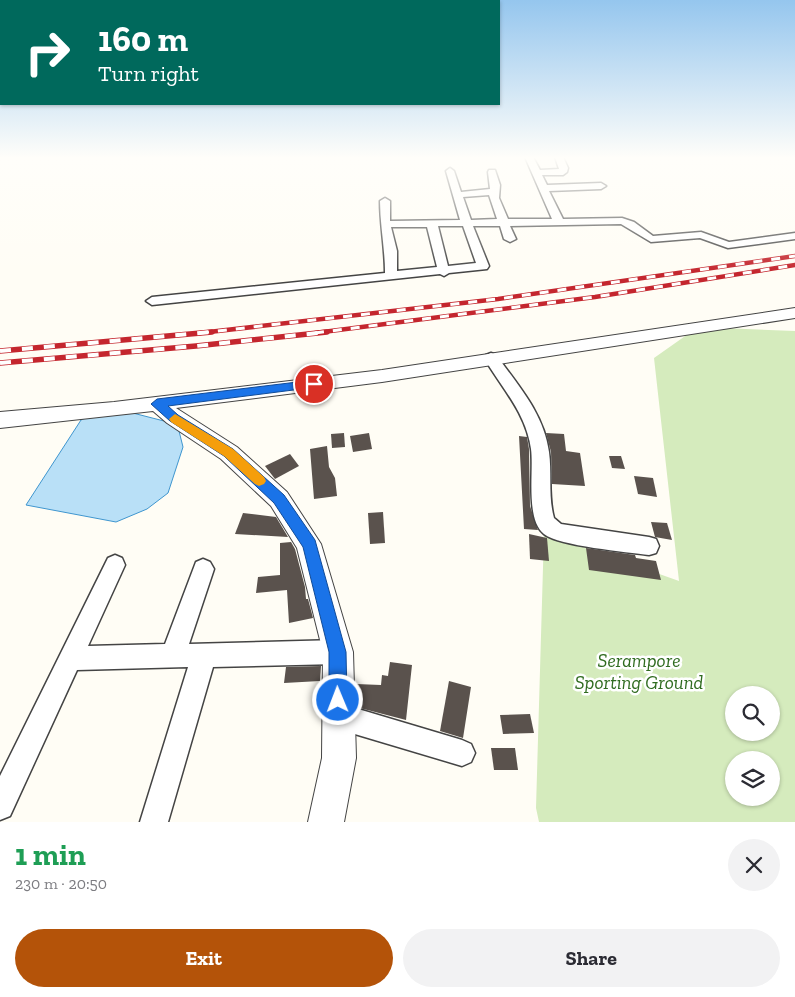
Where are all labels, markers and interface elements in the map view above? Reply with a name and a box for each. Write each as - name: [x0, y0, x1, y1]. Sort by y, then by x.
- text: 160 m: [98, 18, 188, 60]
- icon: right: [15, 20, 80, 85]
- text: Turn right: [98, 60, 199, 87]
- pin: [293, 363, 335, 405]
- icon: arrive: [300, 370, 328, 398]
- park label: Serampore Sporting Ground: [575, 649, 704, 694]
- position arrow: [311, 673, 363, 725]
- map controls: [725, 686, 780, 806]
- button: search: [725, 686, 780, 741]
- button: layers: [725, 751, 780, 806]
- text: 1 min: [15, 837, 86, 873]
- button: close: [728, 839, 780, 891]
- text: 230 m · 20:50: [15, 874, 107, 893]
- button: Exit: [15, 929, 393, 987]
- button: Share: [403, 929, 780, 987]

